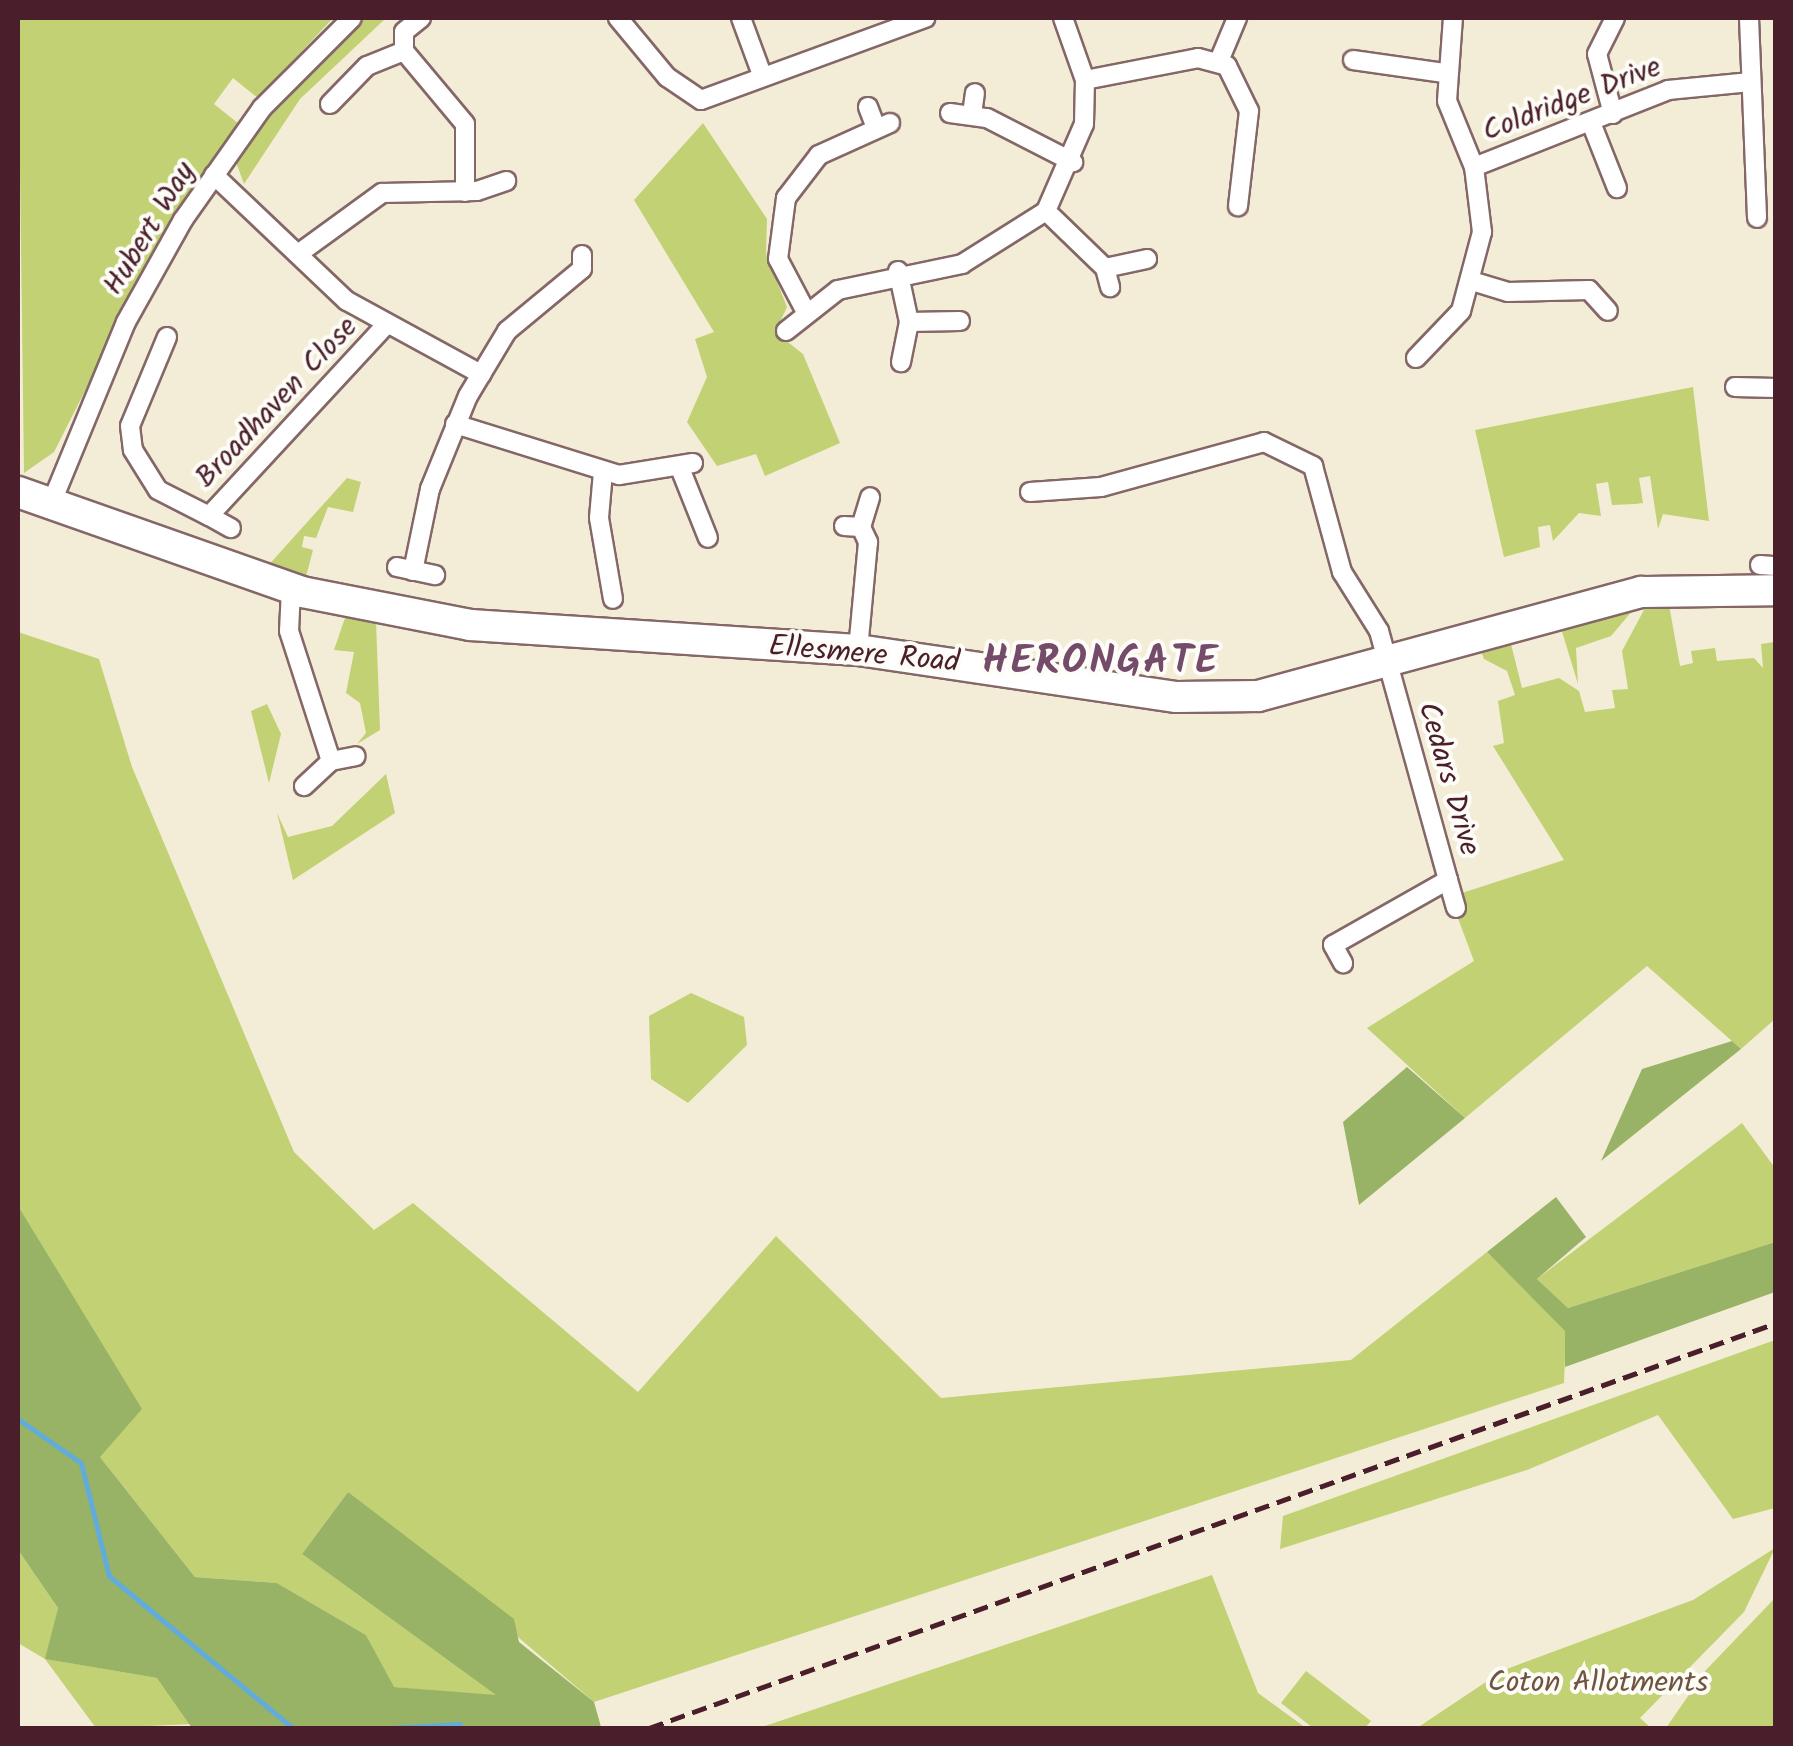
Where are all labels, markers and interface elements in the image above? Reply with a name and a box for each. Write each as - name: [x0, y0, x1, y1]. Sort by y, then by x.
- street label: Coldridge Drive: [1478, 49, 1666, 151]
- street label: Hubert Way: [96, 156, 204, 302]
- street label: Broadhaven Close: [188, 310, 366, 496]
- street label: Ellesmere Road: [767, 629, 961, 681]
- district label: HERONGATE: [982, 638, 1220, 686]
- street label: Cedars Drive: [1409, 698, 1487, 860]
- park label: Coton Allotments: [1488, 1665, 1708, 1701]

